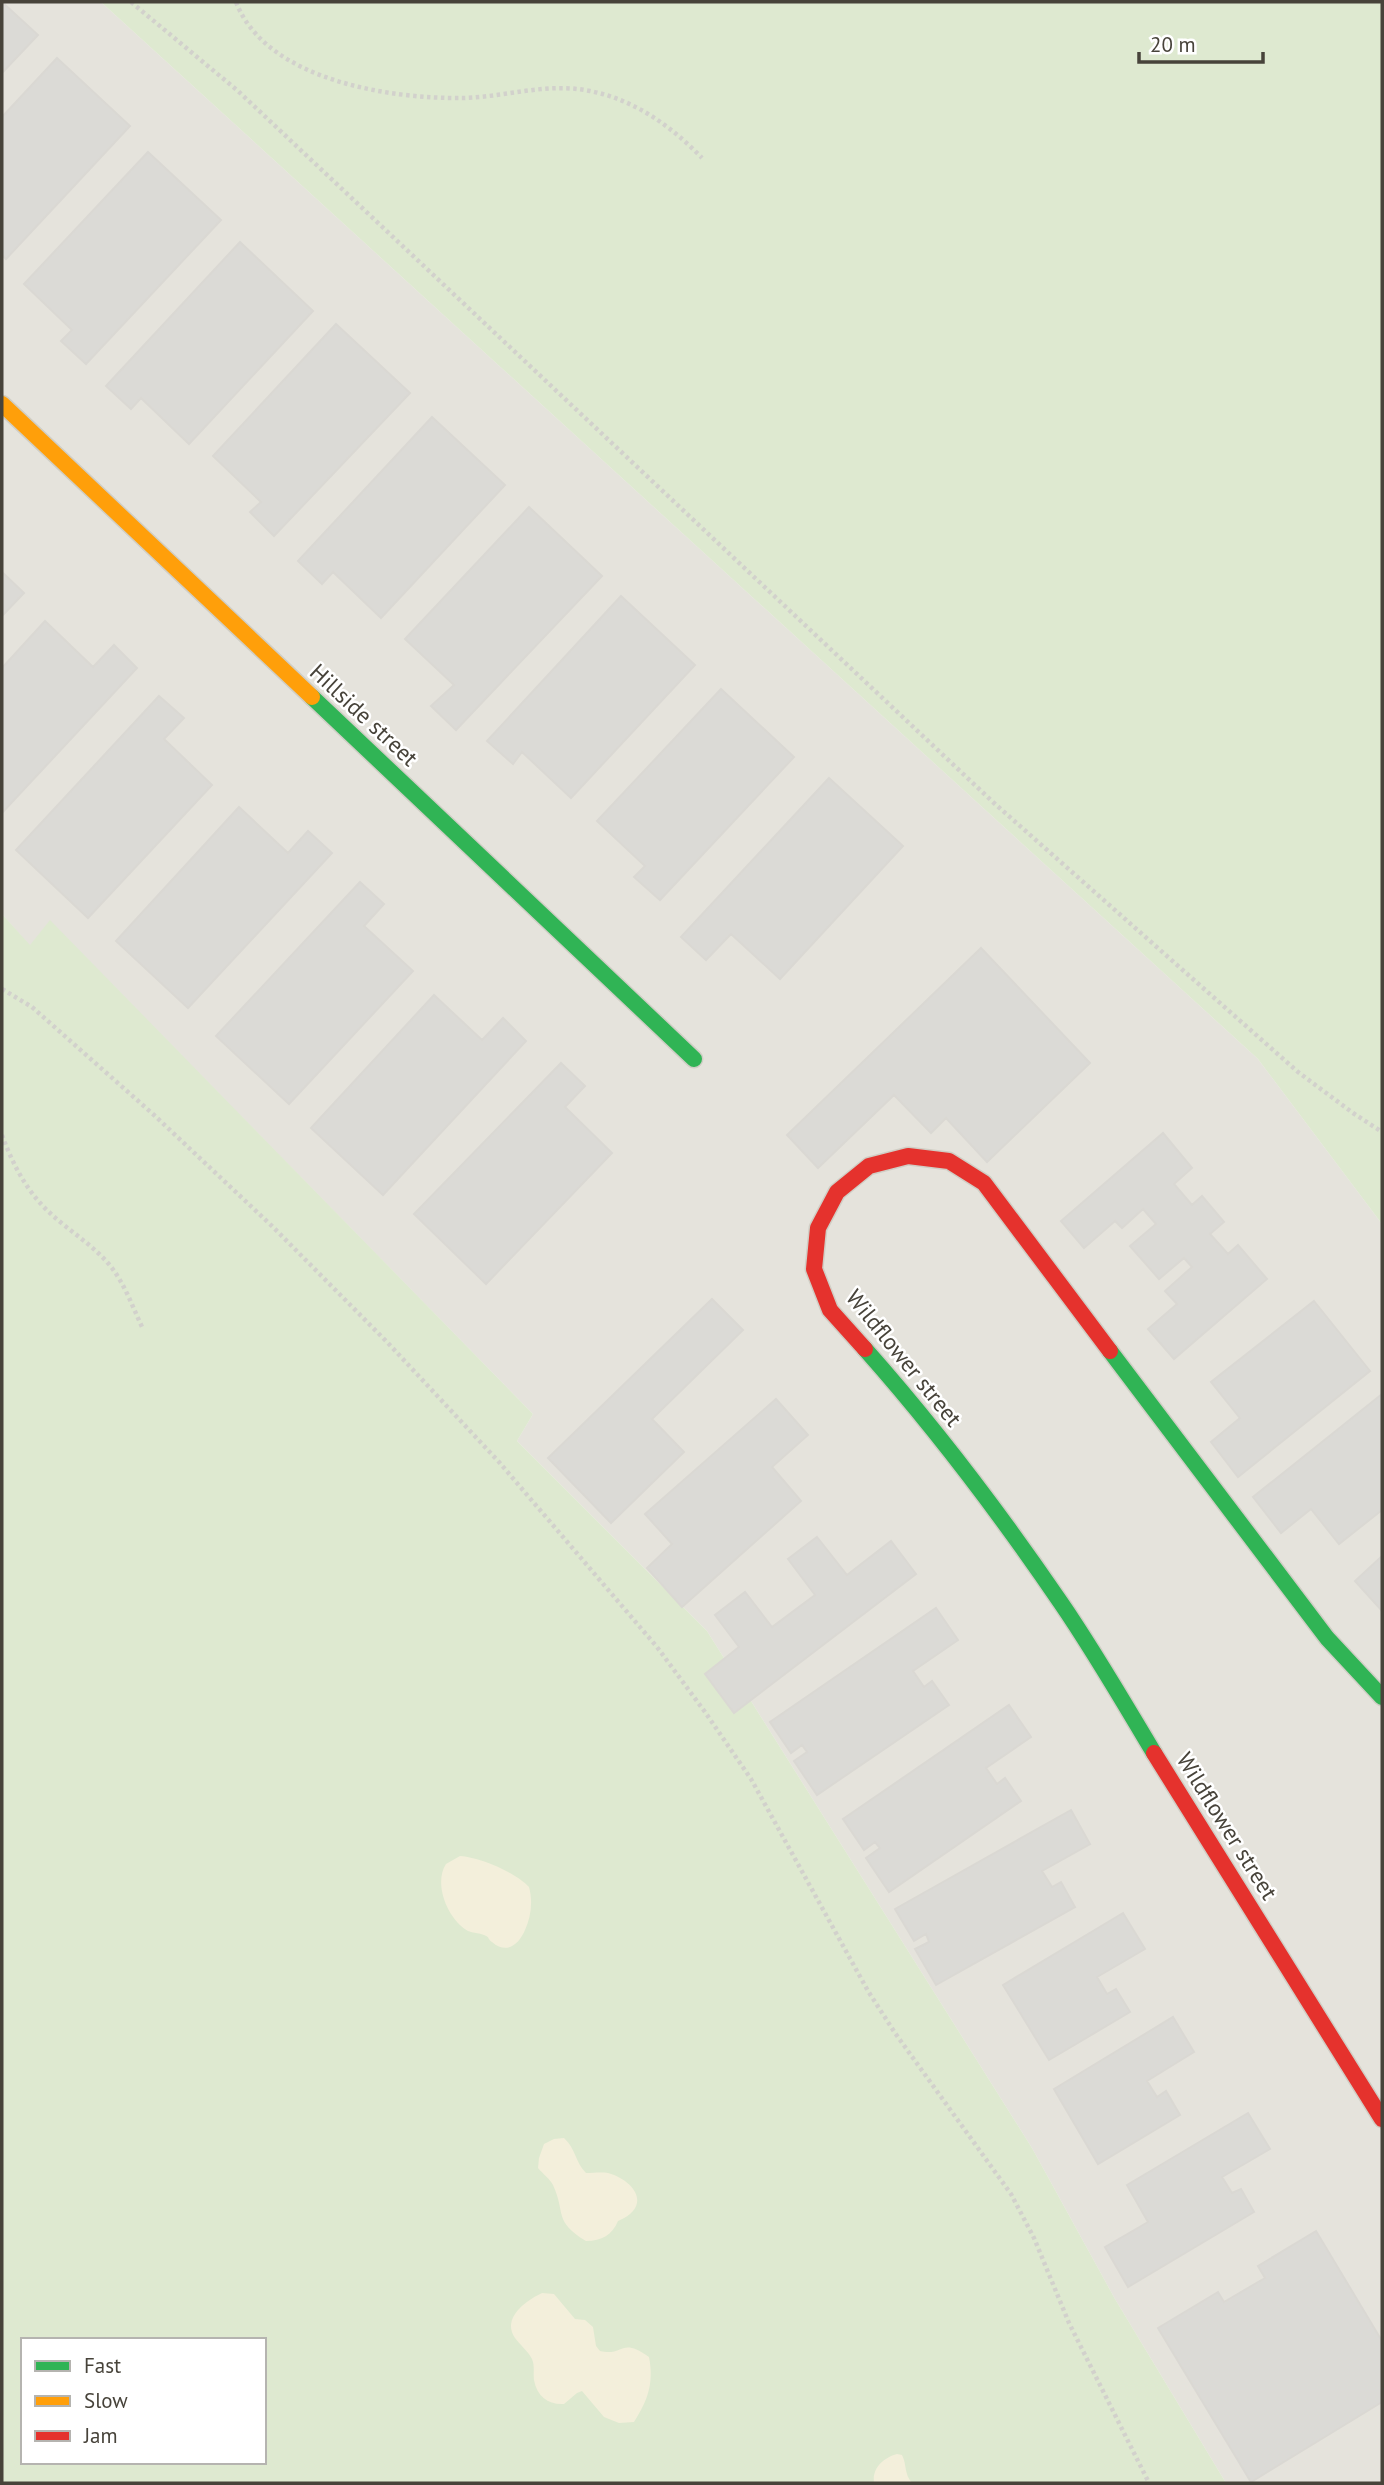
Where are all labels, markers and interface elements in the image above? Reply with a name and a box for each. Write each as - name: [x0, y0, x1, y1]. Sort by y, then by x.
- scale bar: [1139, 21, 1263, 65]
- text: 20 m: [1150, 31, 1196, 58]
- street label: Hillside street: [304, 657, 425, 772]
- street label: Wildflower street: [840, 1283, 969, 1432]
- street label: Wildflower street: [1171, 1747, 1284, 1905]
- legend: [21, 2338, 266, 2464]
- text: Fast: [84, 2352, 121, 2379]
- text: Slow: [84, 2387, 128, 2414]
- text: Jam: [83, 2422, 118, 2449]

